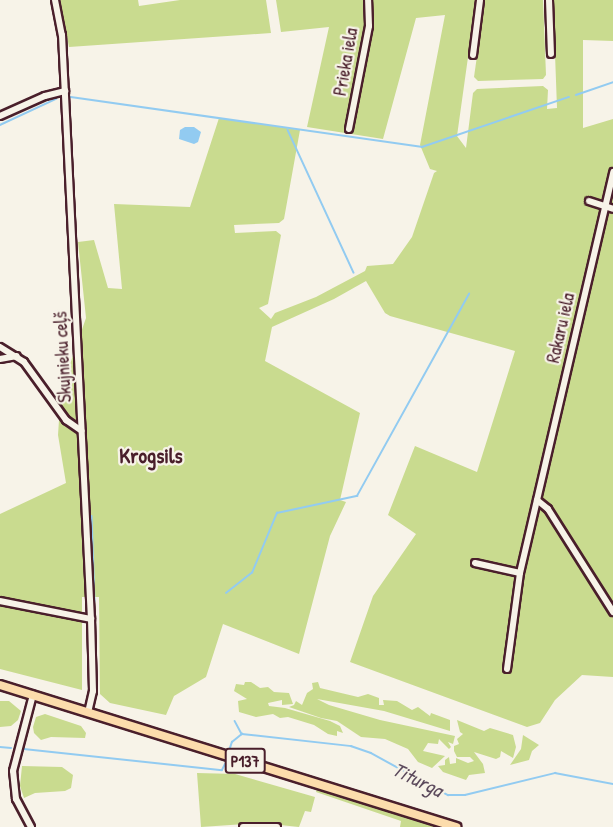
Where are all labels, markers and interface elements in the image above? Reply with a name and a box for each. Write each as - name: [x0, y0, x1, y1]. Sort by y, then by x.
- street label: Prieka iela: [329, 26, 363, 98]
- street label: Rakaru iela: [542, 291, 580, 365]
- street label: Skujnieku ceļš: [50, 311, 76, 403]
- district label: Krogsils: [119, 443, 183, 469]
- road number: P137: [224, 748, 266, 774]
- water label: Titurga: [389, 757, 447, 801]

